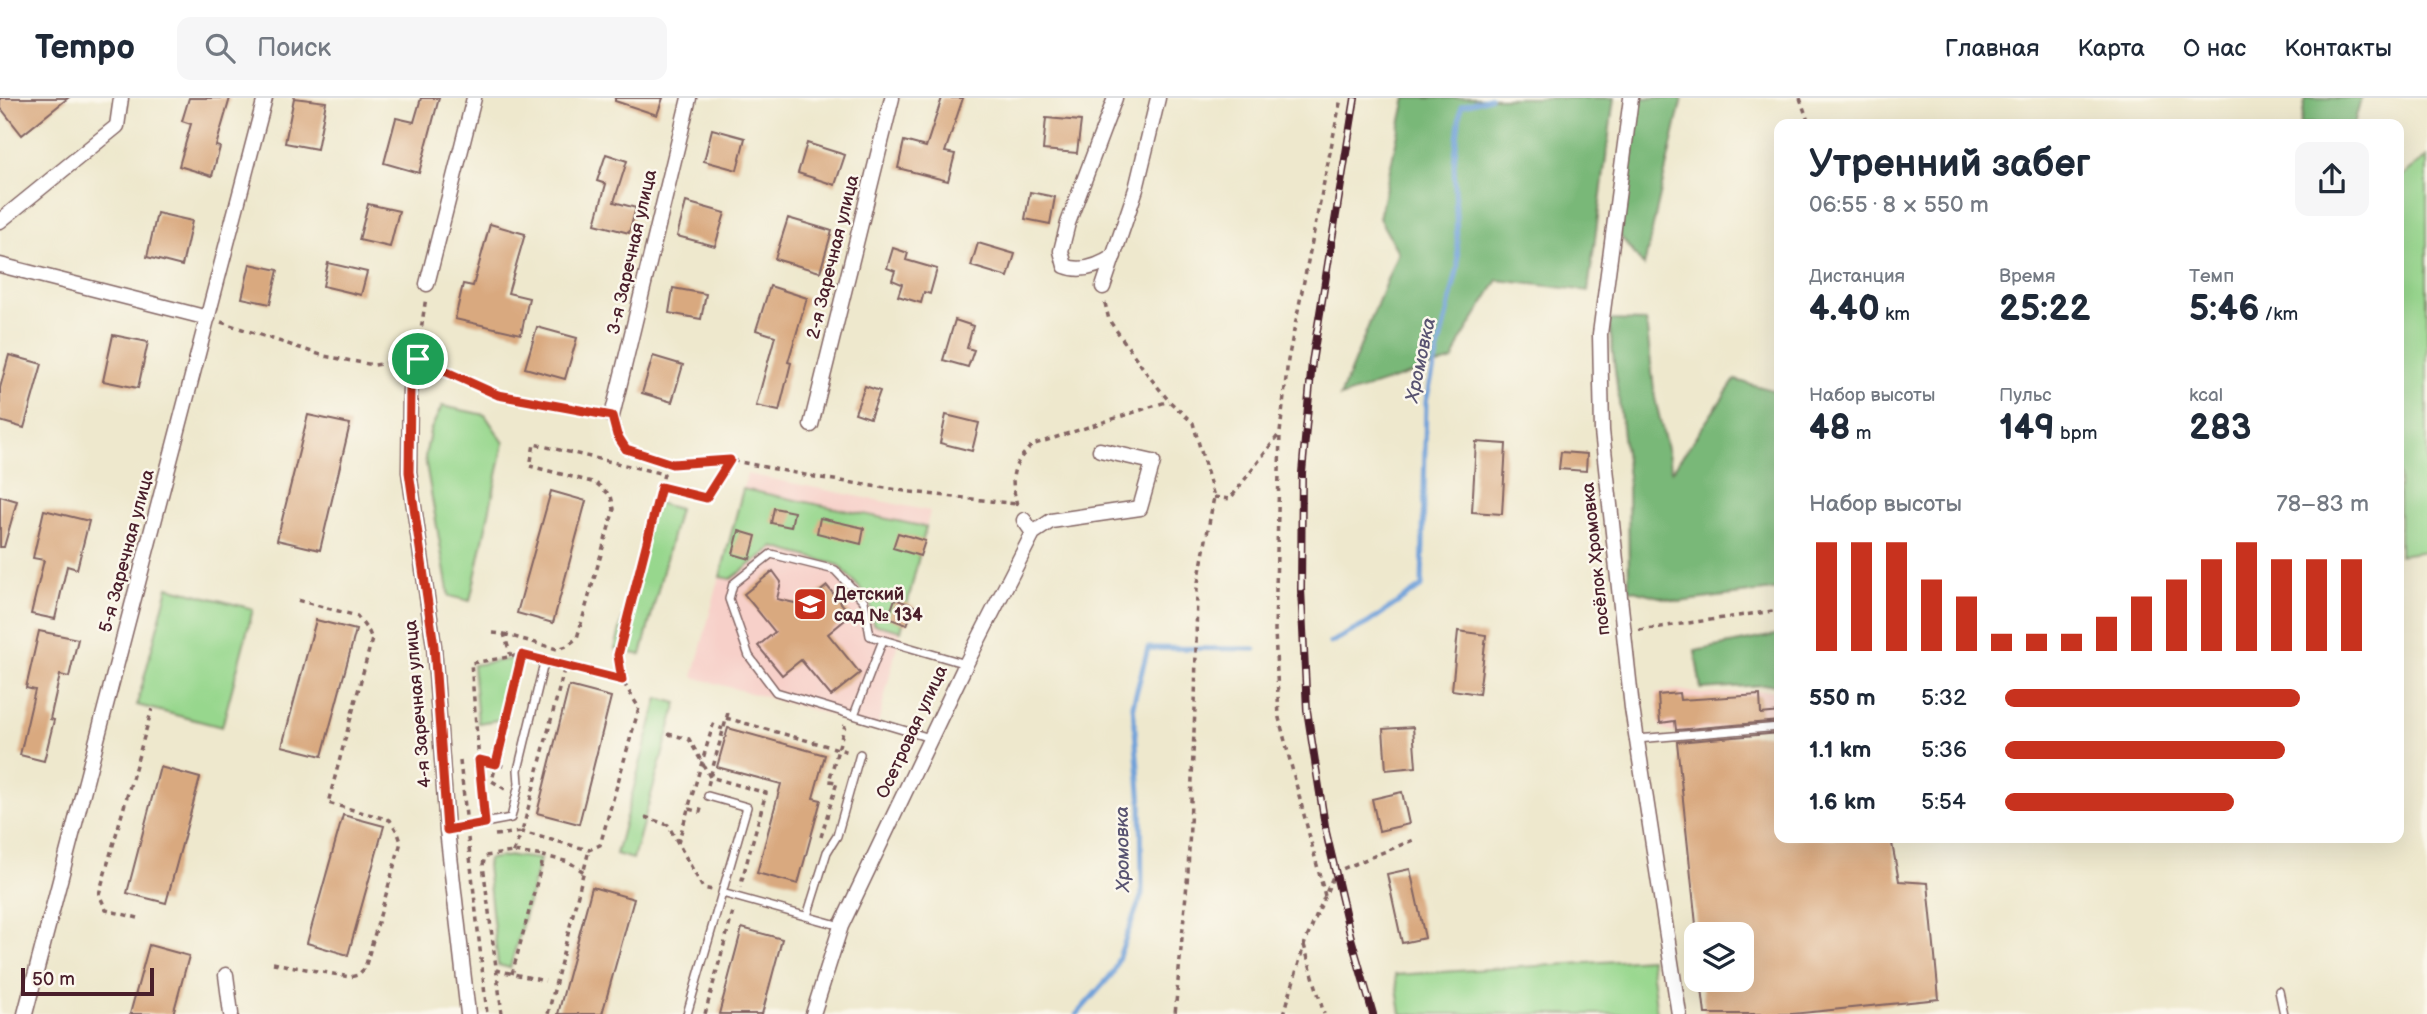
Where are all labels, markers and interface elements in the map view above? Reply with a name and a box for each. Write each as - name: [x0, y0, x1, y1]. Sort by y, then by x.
- search box: [177, 17, 667, 80]
- text: Tempo: [35, 28, 135, 68]
- icon: search: [201, 29, 239, 67]
- text: Поиск: [257, 33, 331, 64]
- text: Главная: [1945, 34, 2039, 63]
- text: Карта: [2077, 34, 2145, 63]
- text: О нас: [2183, 34, 2246, 63]
- text: Контакты: [2284, 34, 2392, 63]
- text: Утренний забег: [1809, 142, 2091, 187]
- button: share: [2295, 142, 2369, 216]
- street label: 3-я Заречная улица: [603, 167, 661, 337]
- street label: 2-я Заречная улица: [802, 173, 864, 341]
- text: 06:55 · 8 × 550 m: [1809, 191, 1989, 219]
- text: Дистанция: [1809, 265, 1905, 288]
- text: Время: [1999, 265, 2055, 288]
- text: Темп: [2189, 265, 2234, 288]
- text: 4.40: [1809, 288, 1880, 331]
- text: 25:22: [1999, 288, 2091, 331]
- text: 5:46: [2189, 288, 2259, 331]
- text: km: [1880, 303, 1910, 326]
- text: /km: [2259, 303, 2298, 326]
- water label: Хромовка: [1401, 316, 1441, 405]
- pin: [388, 329, 448, 389]
- icon: arrive: [399, 340, 437, 378]
- text: Набор высоты: [1809, 384, 1935, 407]
- text: Пульс: [1999, 384, 2052, 407]
- text: kcal: [2189, 384, 2223, 407]
- text: 48: [1809, 407, 1851, 450]
- text: 149: [1999, 407, 2055, 450]
- text: 283: [2189, 407, 2251, 450]
- text: m: [1851, 422, 1872, 445]
- text: bpm: [2055, 422, 2097, 445]
- street label: 5-я Заречная улица: [95, 467, 159, 635]
- street label: посёлок Хромовка: [1577, 481, 1614, 636]
- text: Набор высоты: [1809, 490, 1962, 518]
- text: 78–83 m: [2276, 490, 2369, 518]
- place label: Детский сад № 134: [834, 584, 923, 626]
- school or university icon: Детский сад № 134: [791, 585, 829, 623]
- street label: 4-я Заречная улица: [400, 619, 436, 789]
- street label: Осетровая улица: [872, 662, 952, 802]
- text: 550 m: [1809, 684, 1876, 712]
- text: 5:32: [1921, 684, 1967, 712]
- text: 1.1 km: [1809, 736, 1871, 764]
- text: 5:36: [1921, 736, 1967, 764]
- text: 1.6 km: [1809, 788, 1876, 816]
- text: 5:54: [1921, 788, 1966, 816]
- water label: Хромовка: [1111, 806, 1135, 893]
- map controls: [1684, 922, 1754, 992]
- button: layers: [1684, 922, 1754, 992]
- scale bar: [21, 965, 154, 997]
- text: 50 m: [32, 968, 75, 991]

